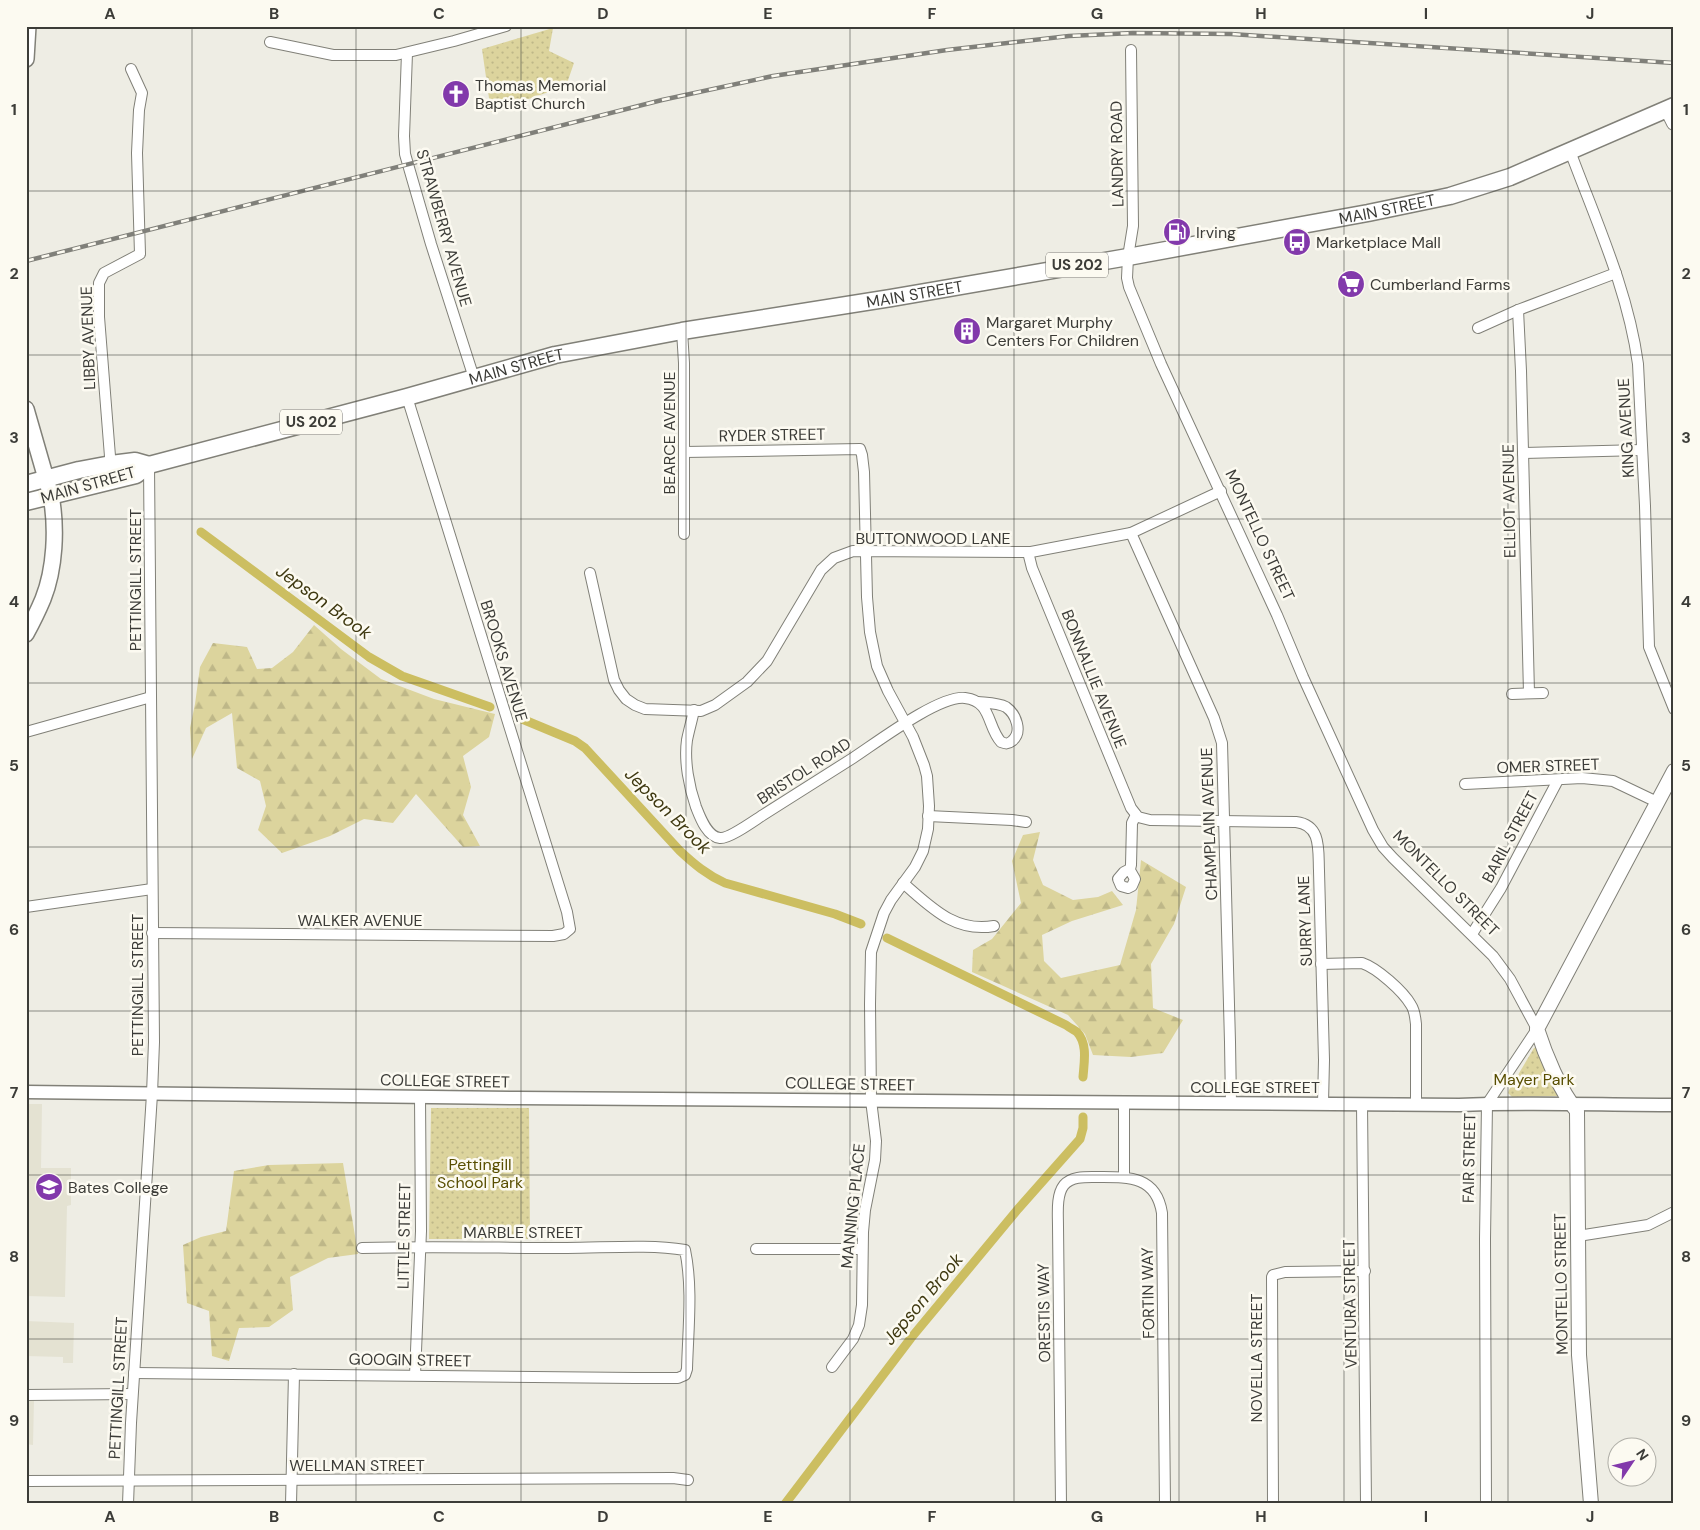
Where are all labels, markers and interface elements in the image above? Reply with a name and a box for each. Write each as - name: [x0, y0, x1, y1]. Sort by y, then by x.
- text: A: [104, 3, 116, 24]
- text: B: [269, 3, 279, 24]
- text: C: [433, 3, 445, 24]
- text: D: [597, 3, 609, 24]
- text: E: [763, 3, 773, 24]
- text: F: [928, 3, 937, 24]
- text: G: [1091, 3, 1103, 24]
- text: H: [1255, 3, 1267, 24]
- text: I: [1424, 3, 1428, 24]
- text: J: [1586, 3, 1594, 24]
- place label: Thomas Memorial Baptist Church: [475, 75, 606, 114]
- church icon: Thomas Memorial Baptist Church: [441, 79, 471, 109]
- text: 1: [11, 99, 17, 120]
- text: 1: [1683, 99, 1689, 120]
- street label: LANDRY ROAD: [1106, 101, 1128, 207]
- street label: STRAWBERRY AVENUE: [411, 147, 477, 309]
- street label: MAIN STREET: [1337, 189, 1437, 229]
- fuel station icon: Irving: [1162, 217, 1192, 247]
- place label: Irving: [1196, 222, 1236, 243]
- bus stop icon: Marketplace Mall: [1282, 227, 1312, 257]
- place label: Marketplace Mall: [1316, 232, 1441, 253]
- road number: US 202: [1046, 252, 1108, 278]
- text: 2: [9, 263, 19, 284]
- text: 2: [1681, 263, 1691, 284]
- supermarket icon: Cumberland Farms: [1336, 269, 1366, 299]
- place label: Cumberland Farms: [1370, 274, 1511, 295]
- street label: MAIN STREET: [865, 275, 964, 312]
- street label: LIBBY AVENUE: [76, 286, 100, 390]
- place label: Margaret Murphy Centers For Children: [986, 312, 1139, 351]
- building icon: Margaret Murphy Centers For Children: [952, 316, 982, 346]
- street label: MAIN STREET: [466, 343, 565, 389]
- street label: BEARCE AVENUE: [659, 372, 680, 494]
- street label: KING AVENUE: [1613, 378, 1639, 478]
- road number: US 202: [280, 410, 342, 434]
- street label: RYDER STREET: [718, 424, 826, 446]
- text: 3: [9, 427, 19, 448]
- text: 3: [1681, 427, 1691, 448]
- street label: ELLIOT AVENUE: [1498, 444, 1520, 558]
- street label: MAIN STREET: [38, 461, 138, 509]
- street label: MONTELLO STREET: [1220, 466, 1300, 604]
- street label: PETTINGILL STREET: [125, 509, 146, 651]
- street label: BUTTONWOOD LANE: [855, 528, 1011, 549]
- water label: Jepson Brook: [271, 559, 377, 645]
- text: 4: [9, 591, 19, 612]
- text: 4: [1681, 591, 1691, 612]
- street label: BROOKS AVENUE: [476, 598, 532, 724]
- street label: BONNALLIE AVENUE: [1057, 606, 1131, 752]
- street label: BRISTOL ROAD: [753, 733, 855, 809]
- street label: CHAMPLAIN AVENUE: [1196, 747, 1222, 901]
- street label: OMER STREET: [1496, 754, 1600, 778]
- text: 5: [9, 755, 19, 776]
- text: 5: [1681, 755, 1691, 776]
- water label: Jepson Brook: [620, 763, 717, 860]
- street label: BARIL STREET: [1477, 788, 1543, 886]
- street label: MONTELLO STREET: [1388, 825, 1504, 941]
- street label: SURRY LANE: [1293, 875, 1317, 967]
- street label: WALKER AVENUE: [298, 910, 422, 931]
- street label: PETTINGILL STREET: [127, 914, 148, 1056]
- text: 6: [9, 919, 19, 940]
- text: 6: [1681, 919, 1691, 940]
- street label: COLLEGE STREET: [380, 1069, 510, 1093]
- park label: Mayer Park: [1494, 1069, 1574, 1090]
- street label: COLLEGE STREET: [785, 1072, 915, 1096]
- street label: COLLEGE STREET: [1190, 1077, 1320, 1098]
- text: 7: [10, 1082, 19, 1103]
- text: 7: [1682, 1082, 1691, 1103]
- street label: FAIR STREET: [1458, 1113, 1480, 1203]
- street label: MANNING PLACE: [836, 1142, 870, 1270]
- park label: Pettingill School Park: [437, 1154, 523, 1193]
- school or university icon: Bates College: [34, 1172, 64, 1202]
- place label: Bates College: [68, 1177, 168, 1198]
- street label: LITTLE STREET: [393, 1183, 415, 1289]
- street label: MONTELLO STREET: [1549, 1213, 1573, 1355]
- street label: MARBLE STREET: [463, 1222, 583, 1243]
- street label: VENTURA STREET: [1338, 1239, 1362, 1369]
- text: 8: [9, 1246, 19, 1267]
- text: 8: [1681, 1246, 1691, 1267]
- water label: Jepson Brook: [878, 1247, 969, 1350]
- street label: FORTIN WAY: [1137, 1247, 1159, 1339]
- street label: ORESTIS WAY: [1033, 1263, 1055, 1363]
- street label: NOVELLA STREET: [1246, 1293, 1267, 1423]
- street label: PETTINGILL STREET: [104, 1316, 132, 1460]
- street label: GOOGIN STREET: [349, 1348, 472, 1372]
- text: 9: [9, 1410, 19, 1431]
- text: 9: [1681, 1410, 1691, 1431]
- north arrow: [1608, 1438, 1658, 1488]
- text: N: [1632, 1445, 1653, 1464]
- street label: WELLMAN STREET: [289, 1455, 425, 1476]
- text: A: [104, 1506, 116, 1527]
- text: B: [269, 1506, 279, 1527]
- text: C: [433, 1506, 445, 1527]
- text: D: [597, 1506, 609, 1527]
- text: E: [763, 1506, 773, 1527]
- text: F: [928, 1506, 937, 1527]
- text: G: [1091, 1506, 1103, 1527]
- text: H: [1255, 1506, 1267, 1527]
- text: I: [1424, 1506, 1428, 1527]
- text: J: [1586, 1506, 1594, 1527]

